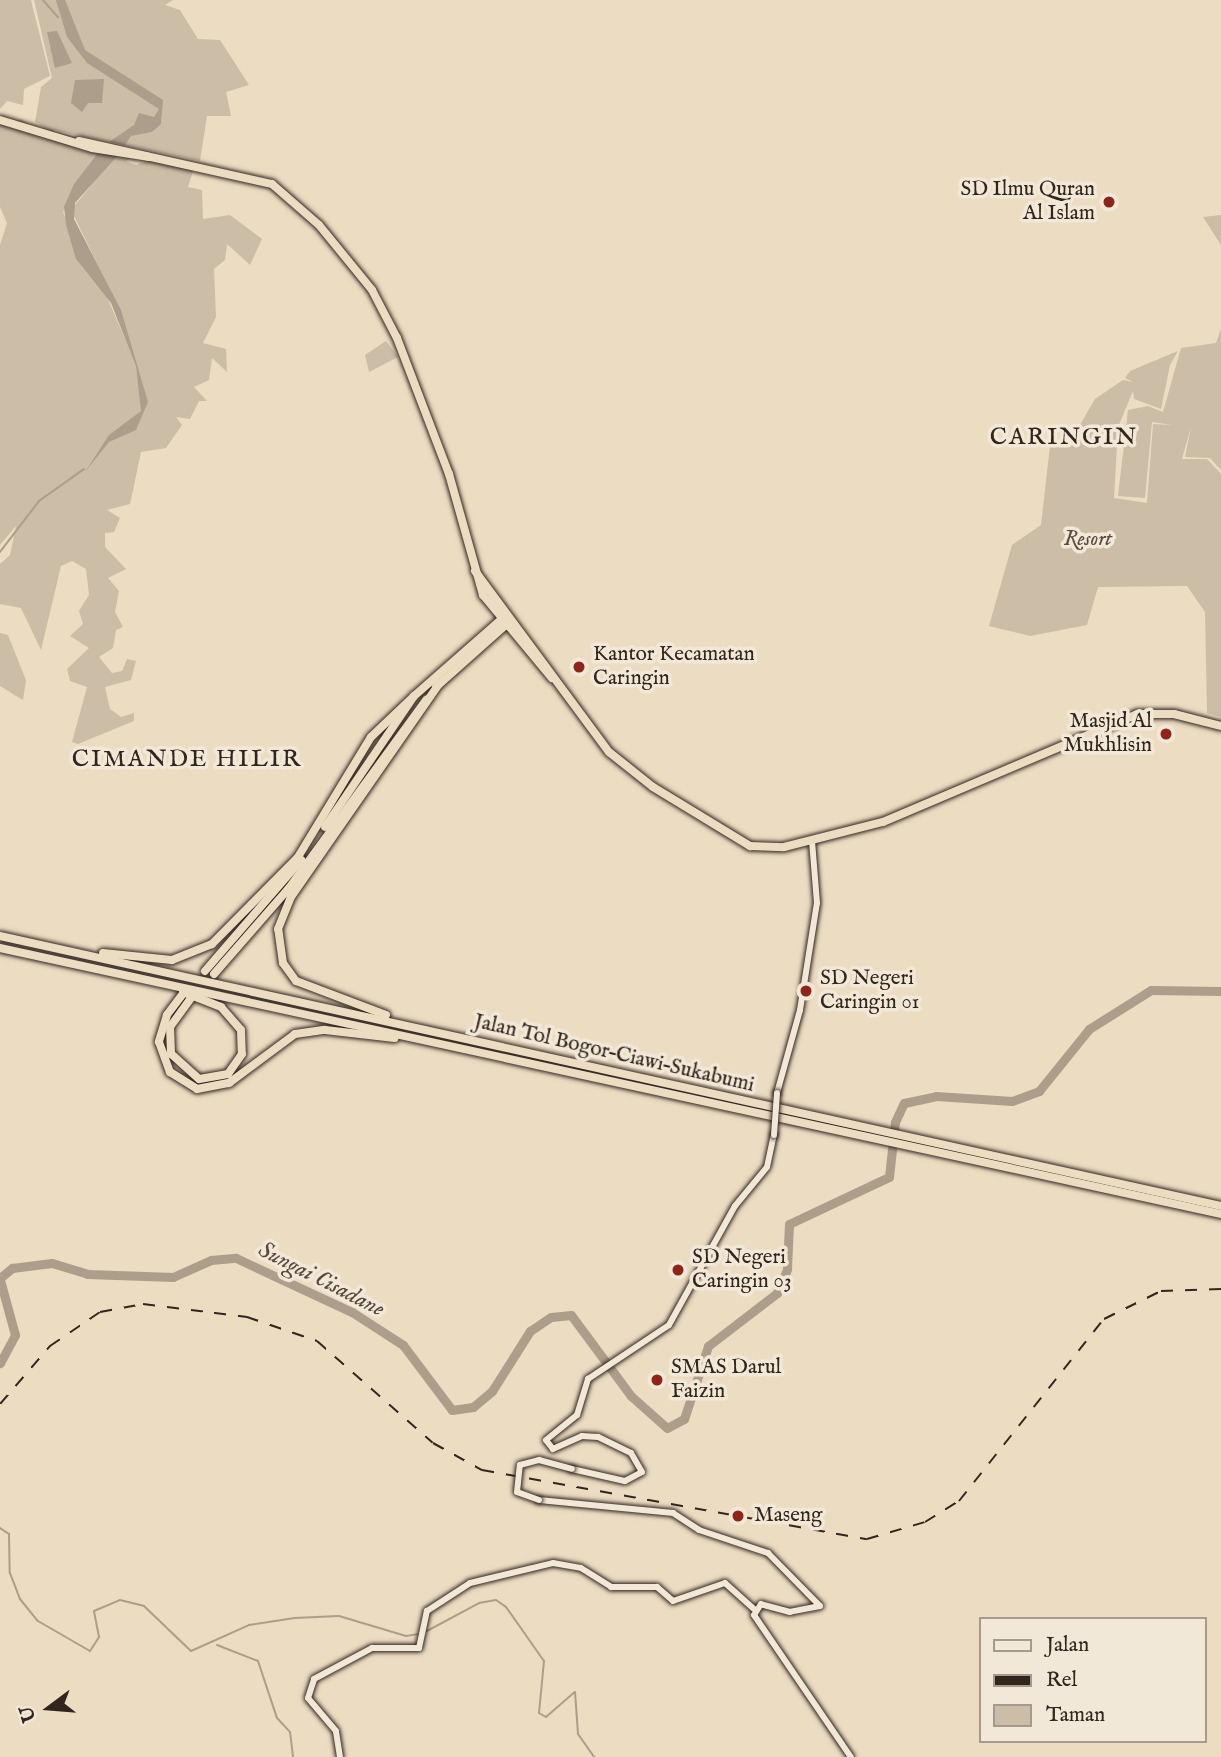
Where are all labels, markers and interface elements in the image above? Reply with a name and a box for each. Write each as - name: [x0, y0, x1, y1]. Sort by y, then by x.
- place label: SD Ilmu Quran Al Islam: [960, 177, 1095, 227]
- marker: SD Ilmu Quran Al Islam: [1101, 194, 1117, 210]
- district label: CARINGIN: [991, 424, 1137, 452]
- park label: Resort: [1064, 527, 1112, 553]
- place label: Kantor Kecamatan Caringin: [593, 642, 755, 692]
- marker: Kantor Kecamatan Caringin: [571, 659, 587, 675]
- place label: Masjid Al Mukhlisin: [1064, 709, 1152, 759]
- marker: Masjid Al Mukhlisin: [1158, 726, 1174, 742]
- district label: CIMANDE HILIR: [73, 746, 301, 774]
- place label: SD Negeri Caringin 01: [820, 966, 919, 1016]
- marker: SD Negeri Caringin 01: [798, 983, 814, 999]
- street label: Jalan Tol Bogor–Ciawi–Sukabumi: [471, 1009, 757, 1099]
- water label: Sungai Cisadane: [253, 1236, 389, 1324]
- place label: SD Negeri Caringin 03: [692, 1245, 792, 1295]
- marker: SD Negeri Caringin 03: [670, 1262, 686, 1278]
- place label: SMAS Darul Faizin: [671, 1355, 781, 1405]
- marker: SMAS Darul Faizin: [649, 1372, 665, 1388]
- place label: Maseng: [754, 1503, 822, 1529]
- marker: Maseng: [728, 1506, 748, 1526]
- legend: [979, 1617, 1207, 1743]
- text: Jalan: [1046, 1632, 1089, 1659]
- text: Rel: [1046, 1667, 1077, 1694]
- north arrow: [14, 1673, 84, 1743]
- text: Taman: [1046, 1702, 1105, 1729]
- text: U: [15, 1703, 43, 1725]

